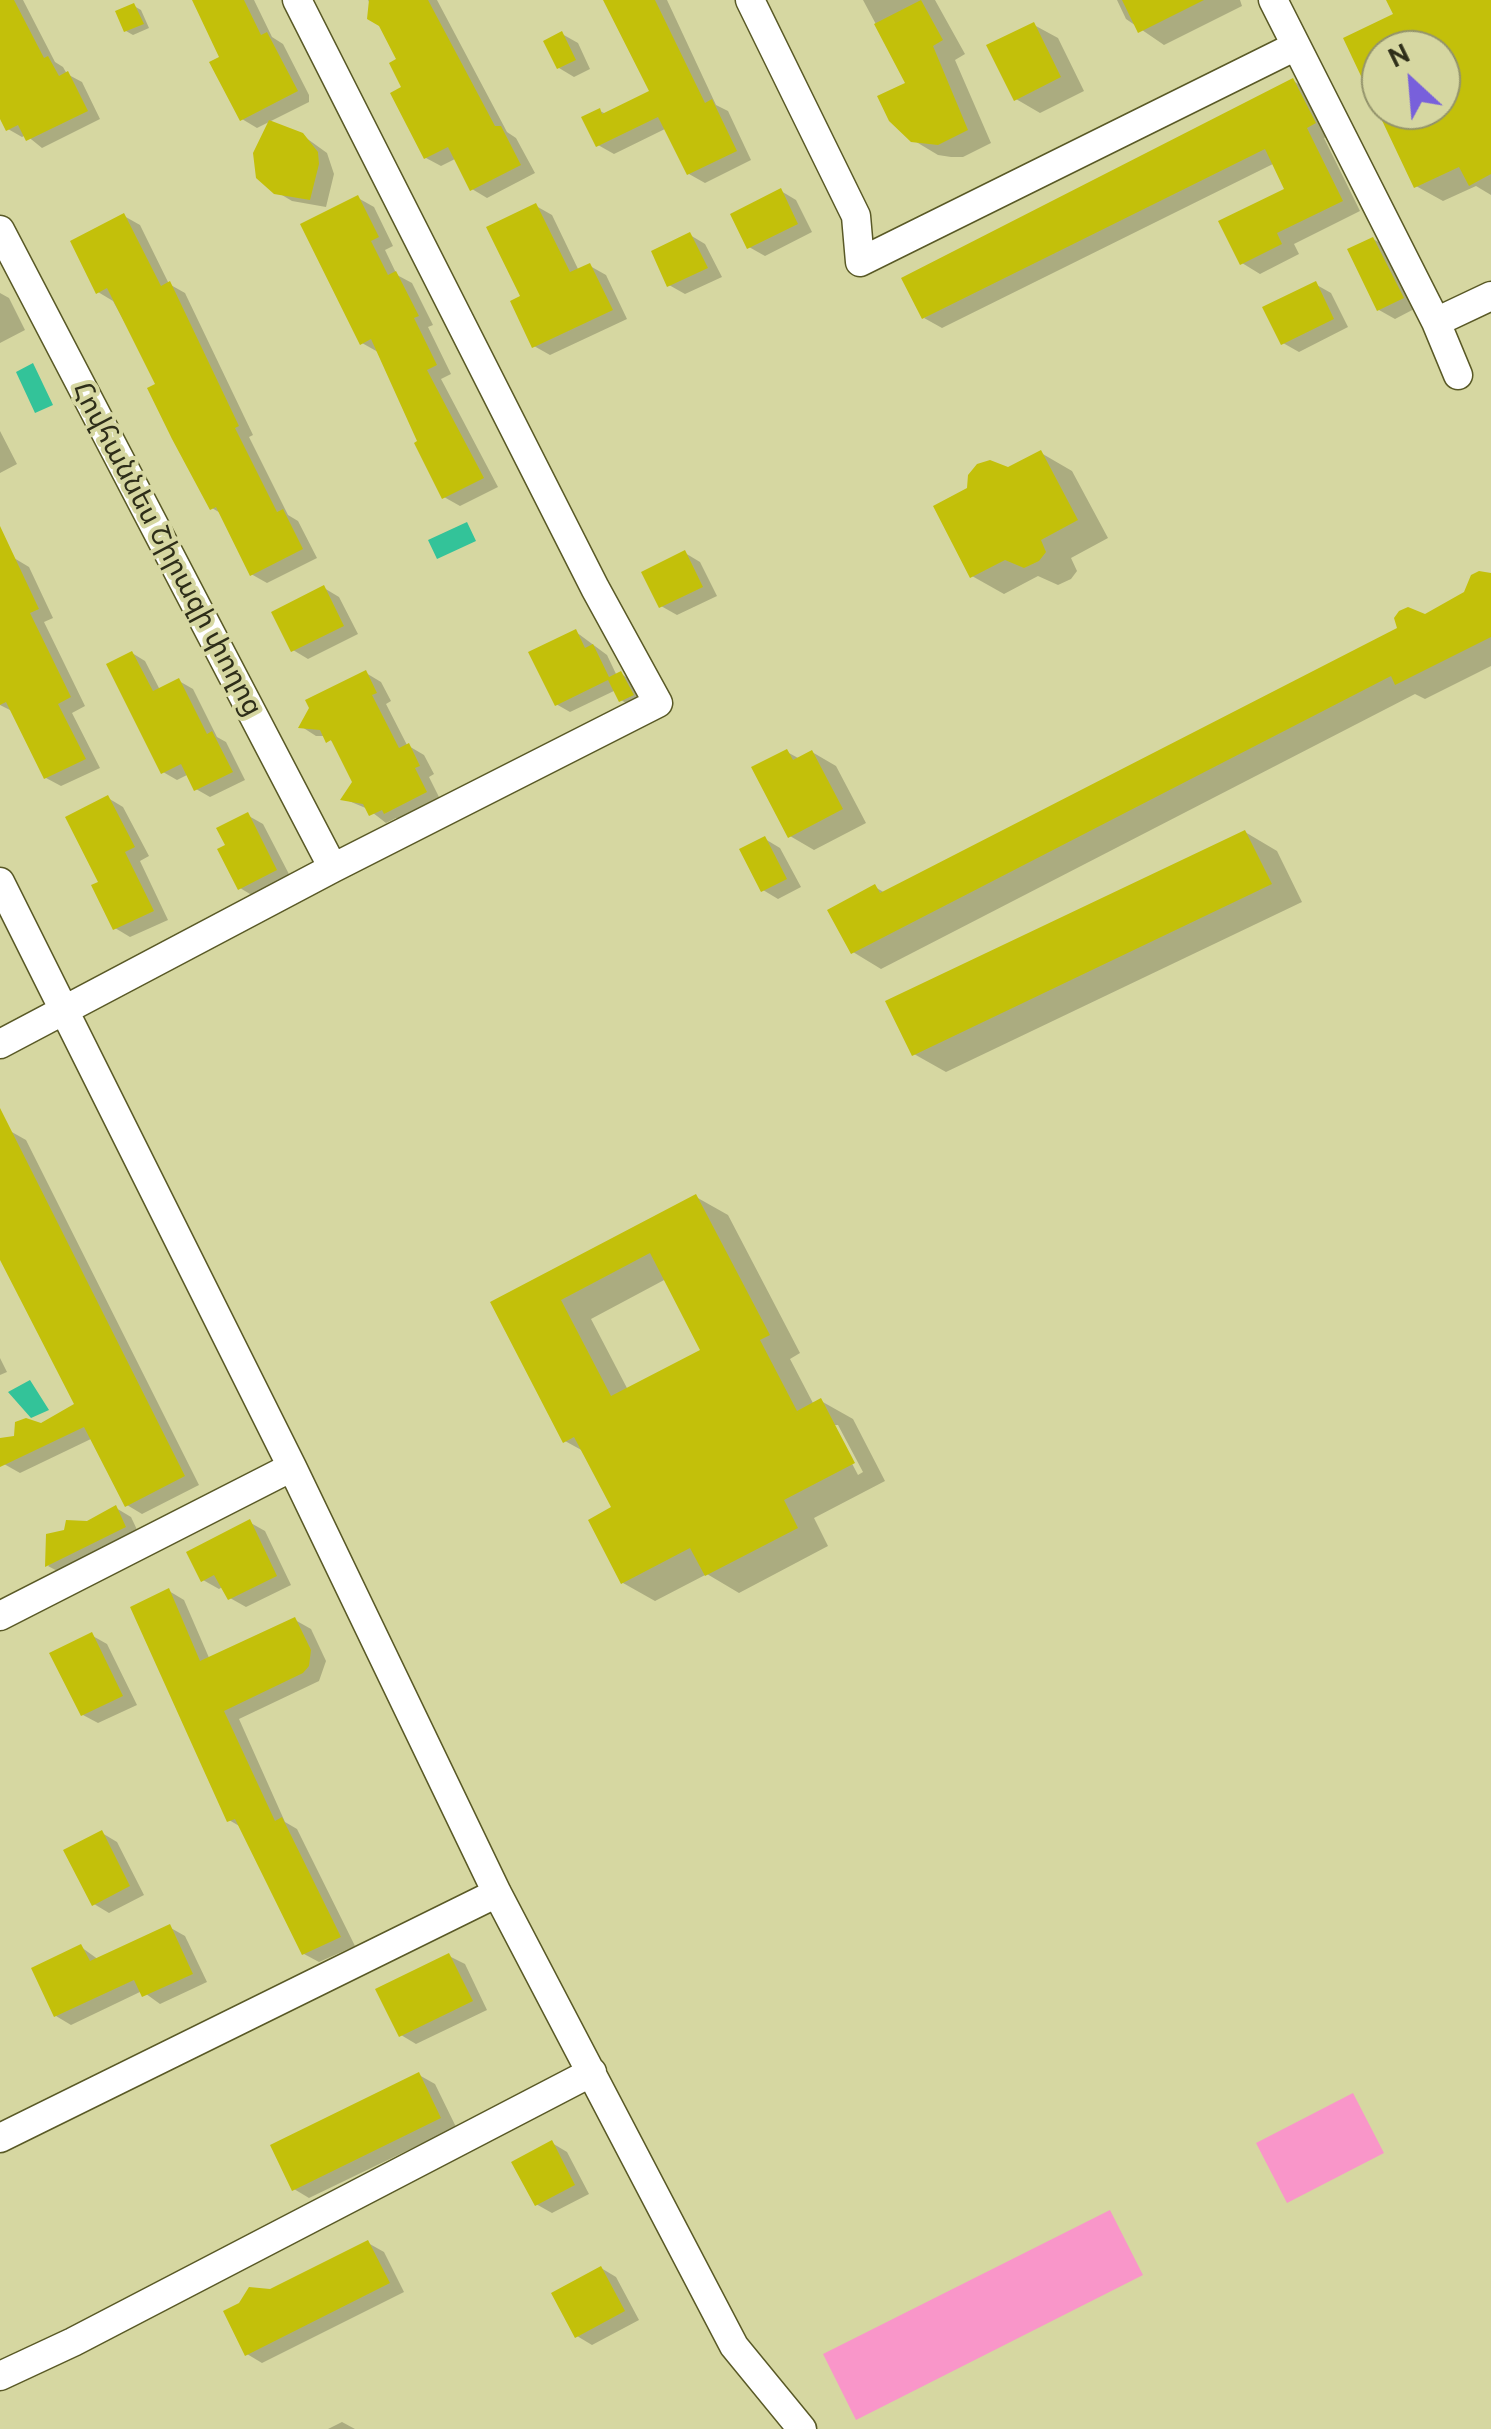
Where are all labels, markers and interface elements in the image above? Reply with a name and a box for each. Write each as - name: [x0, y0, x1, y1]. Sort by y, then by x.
- north arrow: [1361, 30, 1461, 130]
- text: N: [1382, 35, 1415, 74]
- street label: Հովհաննես Շիրազի փողոց: [65, 376, 269, 722]

